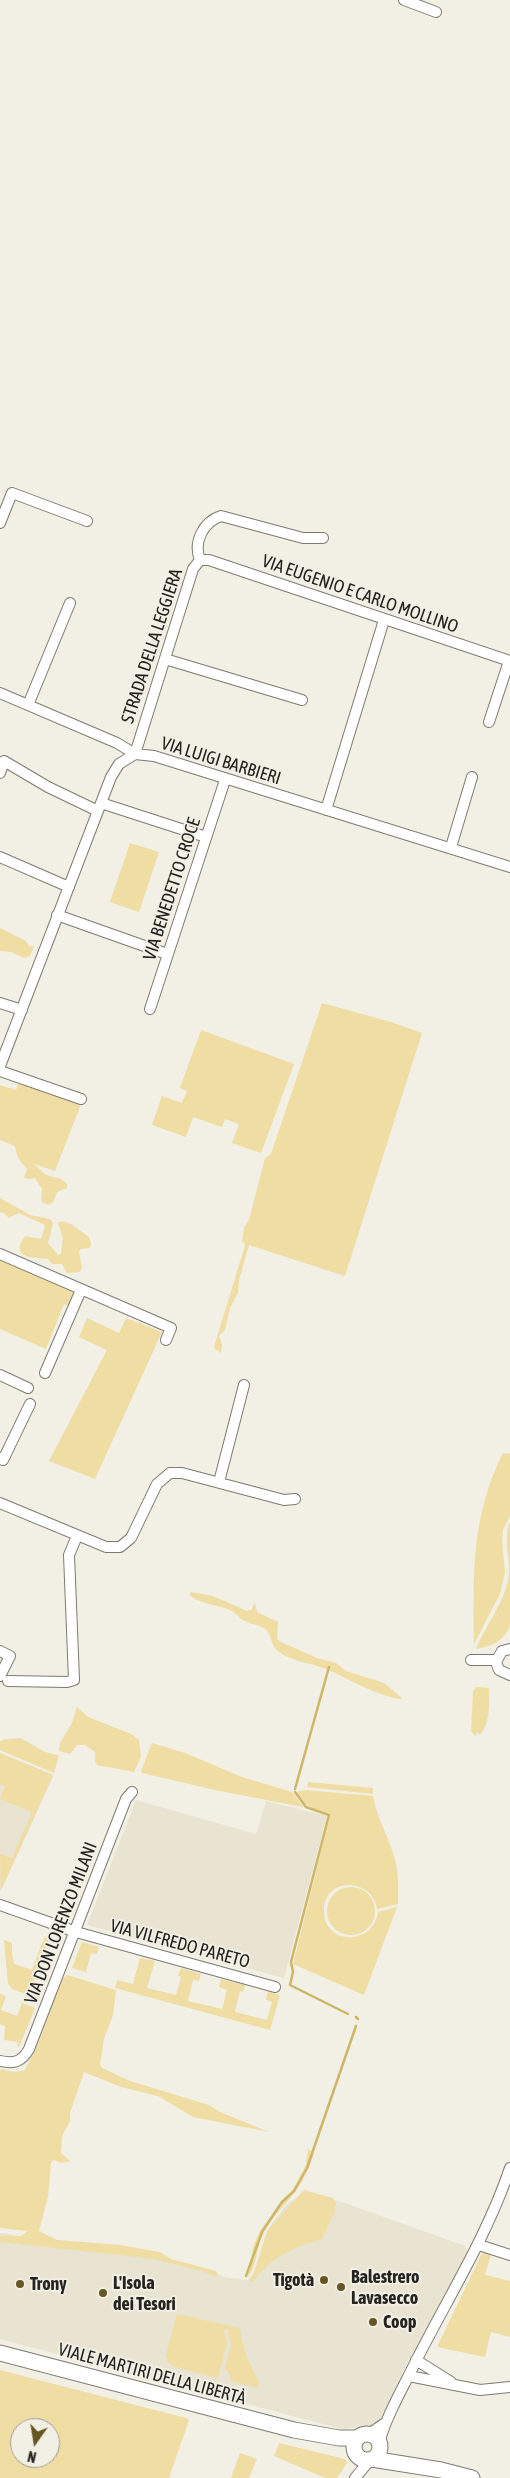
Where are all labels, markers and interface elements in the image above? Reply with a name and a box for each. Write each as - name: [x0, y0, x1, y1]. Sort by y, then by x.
- street label: VIA EUGENIO E CARLO MOLLINO: [259, 550, 461, 638]
- street label: STRADA DELLA LEGGIERA: [117, 566, 187, 726]
- street label: VIA LUIGI BARBIERI: [158, 733, 284, 789]
- street label: VIA BENEDETTO CROCE: [139, 815, 205, 963]
- street label: VIA DON LORENZO MILANI: [20, 1839, 102, 2007]
- street label: VIA VILFREDO PARETO: [108, 1915, 252, 1973]
- place label: Balestrero Lavasecco: [351, 2266, 419, 2308]
- place label: Tigotà: [273, 2269, 314, 2291]
- place label: L'Isola dei Tesori: [113, 2272, 176, 2314]
- place label: Trony: [30, 2273, 67, 2295]
- marker: Tigotà: [318, 2274, 330, 2286]
- marker: Trony: [14, 2278, 26, 2290]
- marker: Balestrero Lavasecco: [335, 2281, 347, 2293]
- marker: L'Isola dei Tesori: [97, 2287, 109, 2299]
- place label: Coop: [383, 2311, 417, 2333]
- marker: Coop: [367, 2316, 379, 2328]
- street label: VIALE MARTIRI DELLA LIBERTÀ: [56, 2339, 248, 2409]
- north arrow: [10, 2418, 60, 2468]
- text: N: [26, 2448, 38, 2465]

